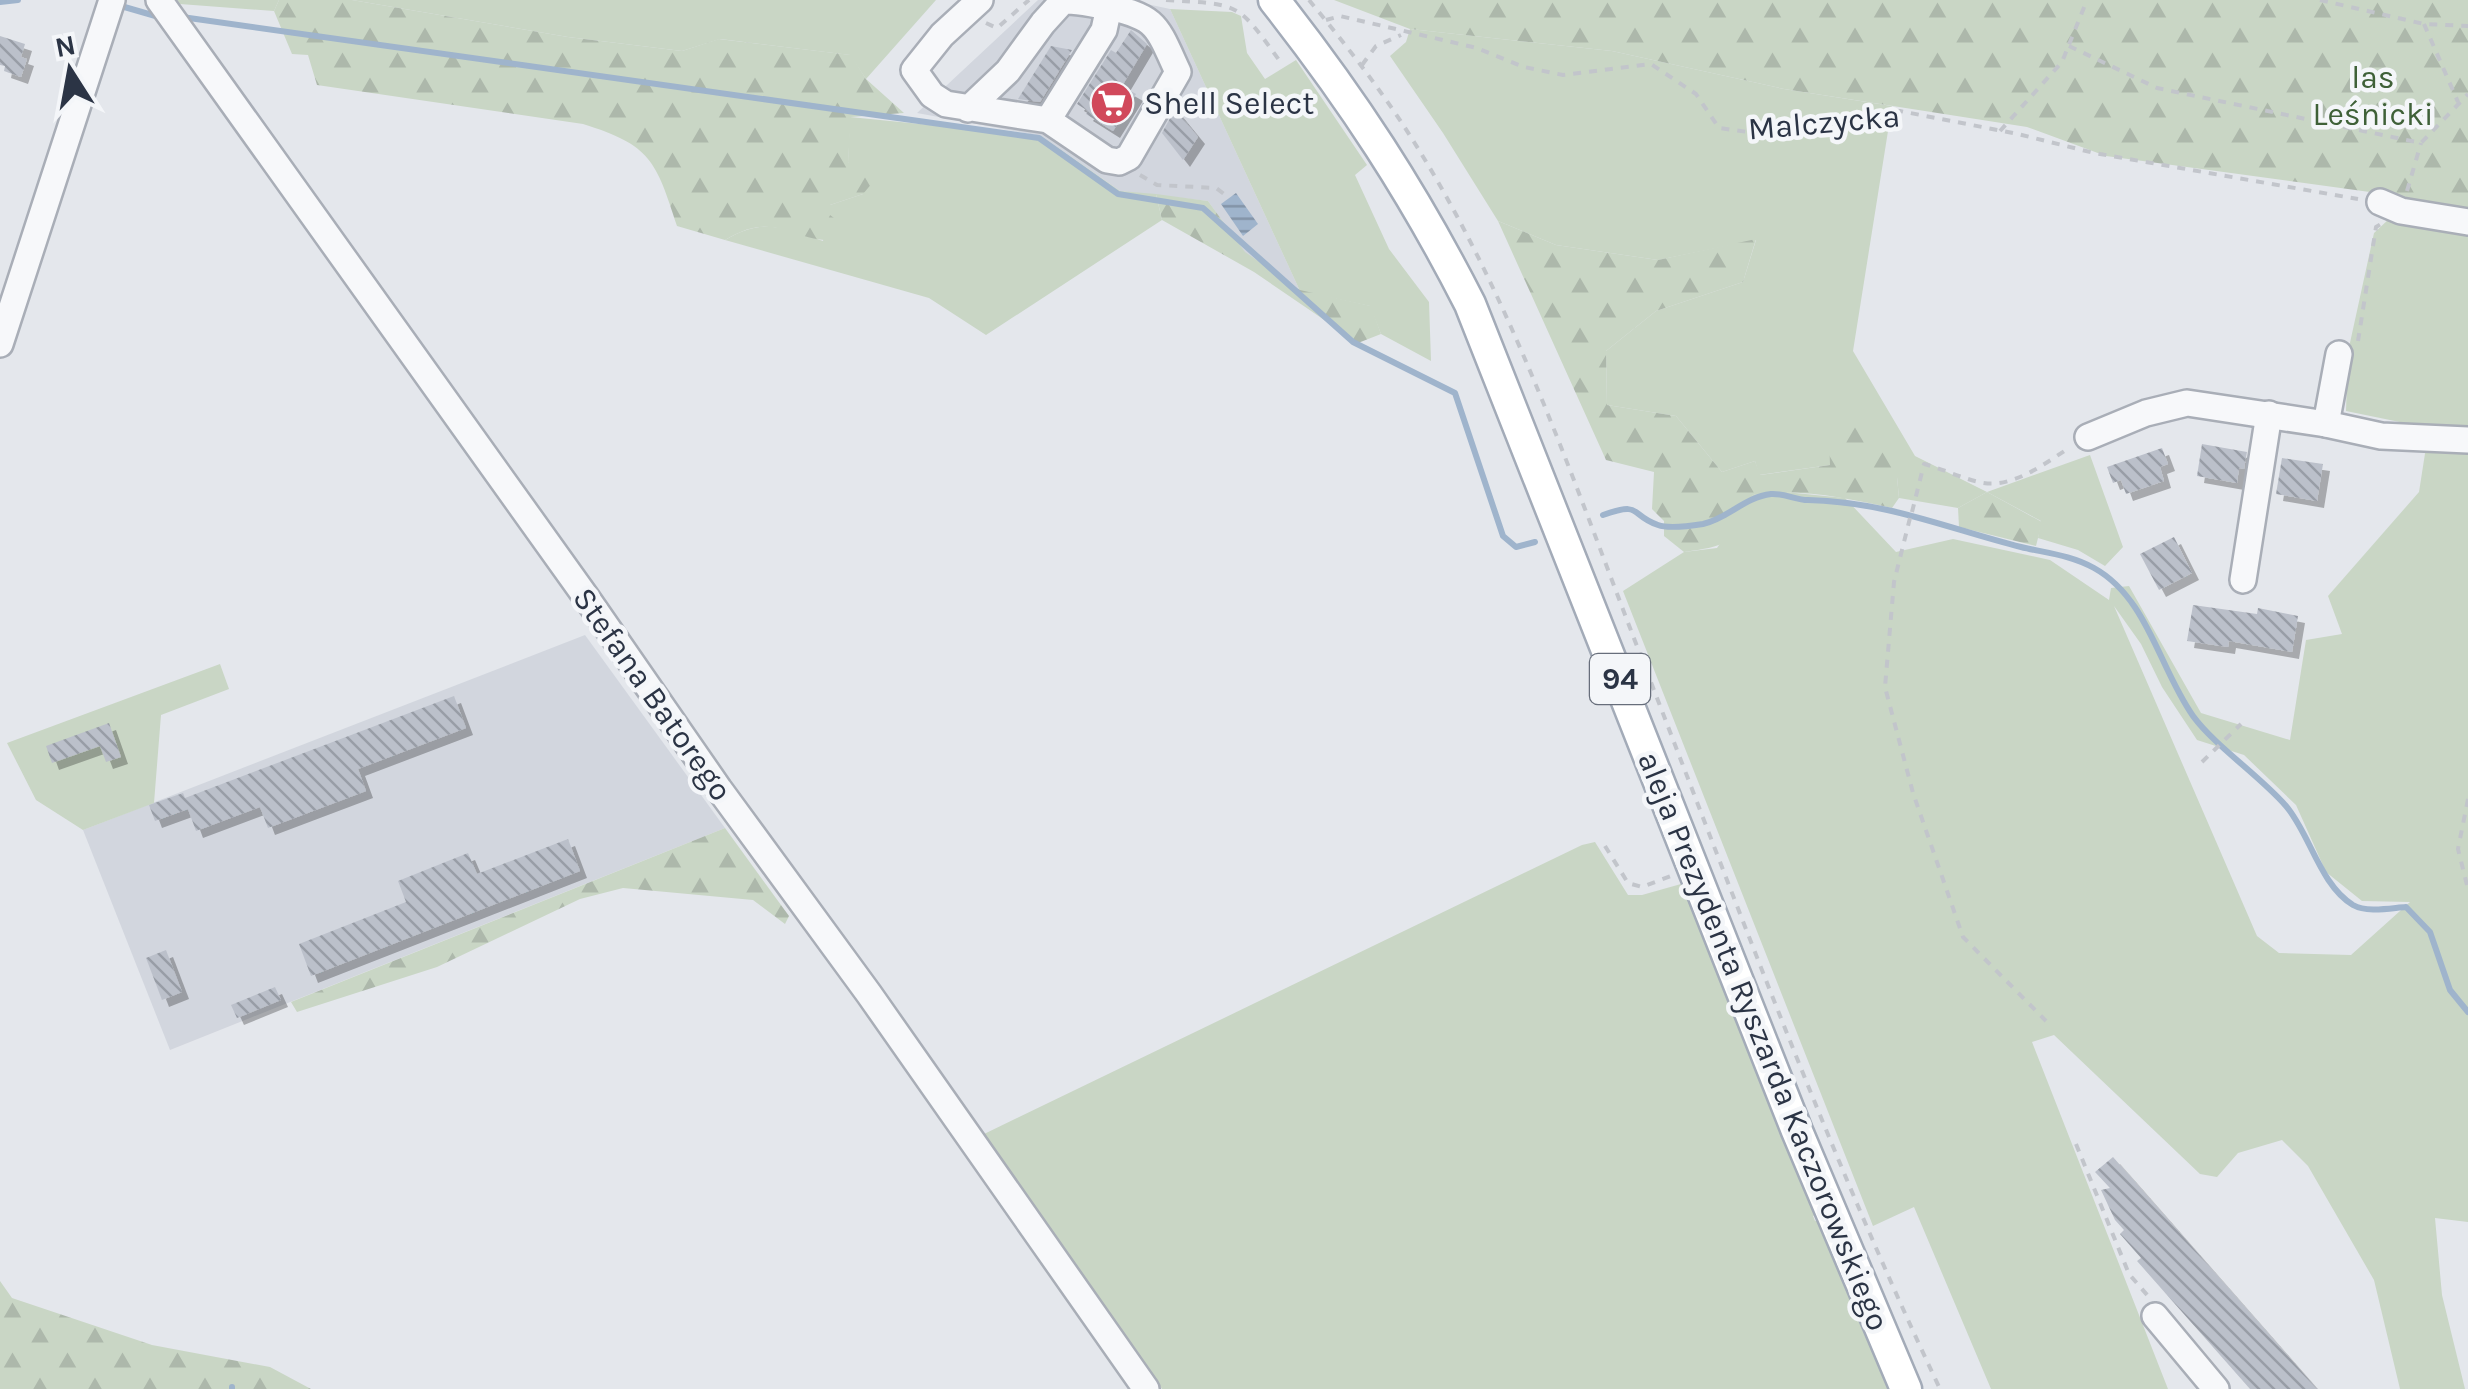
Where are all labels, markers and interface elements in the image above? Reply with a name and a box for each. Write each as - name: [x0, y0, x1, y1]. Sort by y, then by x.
- north arrow: [20, 20, 120, 120]
- text: N: [52, 28, 78, 64]
- park label: las Leśnicki: [2312, 59, 2434, 133]
- supermarket icon: Shell Select: [1089, 80, 1135, 126]
- place label: Shell Select: [1144, 85, 1314, 122]
- street label: Malczycka: [1747, 97, 1902, 148]
- street label: Stefana Batorego: [565, 581, 740, 808]
- road number: 94: [1590, 654, 1650, 704]
- street label: aleja Prezydenta Ryszarda Kaczorowskiego: [1630, 746, 1897, 1336]

